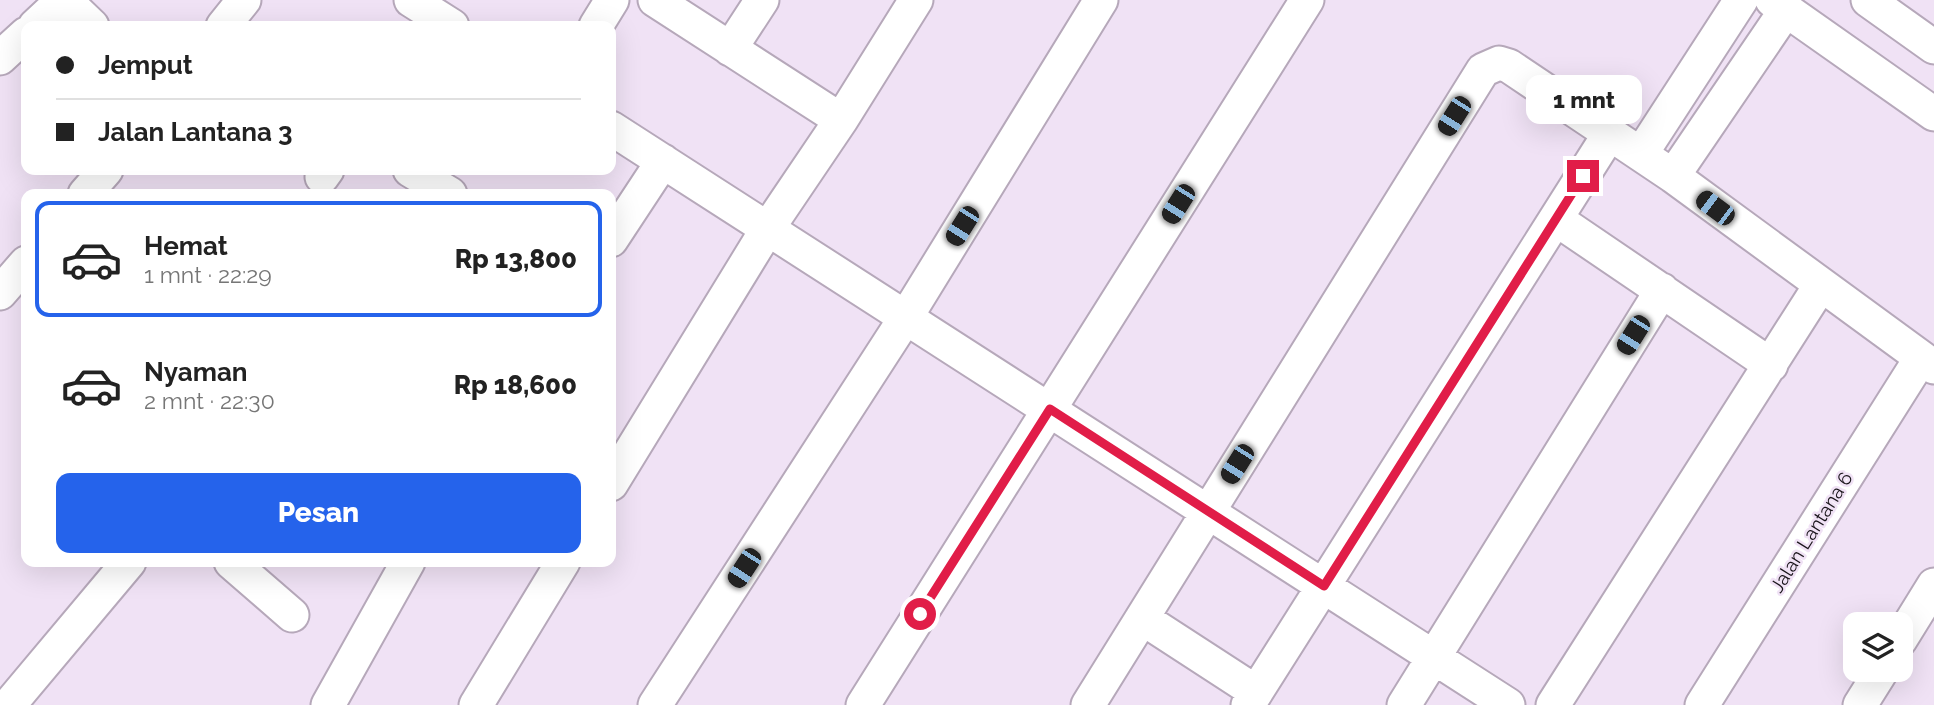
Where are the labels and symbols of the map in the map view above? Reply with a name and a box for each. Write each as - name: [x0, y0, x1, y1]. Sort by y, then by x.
- callout: 1 mnt: [1525, 74, 1641, 124]
- car: [1434, 93, 1475, 139]
- route end: [1567, 160, 1599, 192]
- car: [1158, 181, 1199, 227]
- car: [1692, 187, 1739, 229]
- car: [942, 203, 983, 249]
- car: [1613, 312, 1654, 358]
- car: [1217, 441, 1258, 487]
- street label: Jalan Lantana 6: [1765, 468, 1857, 596]
- car: [724, 545, 765, 591]
- route start: [904, 598, 936, 630]

